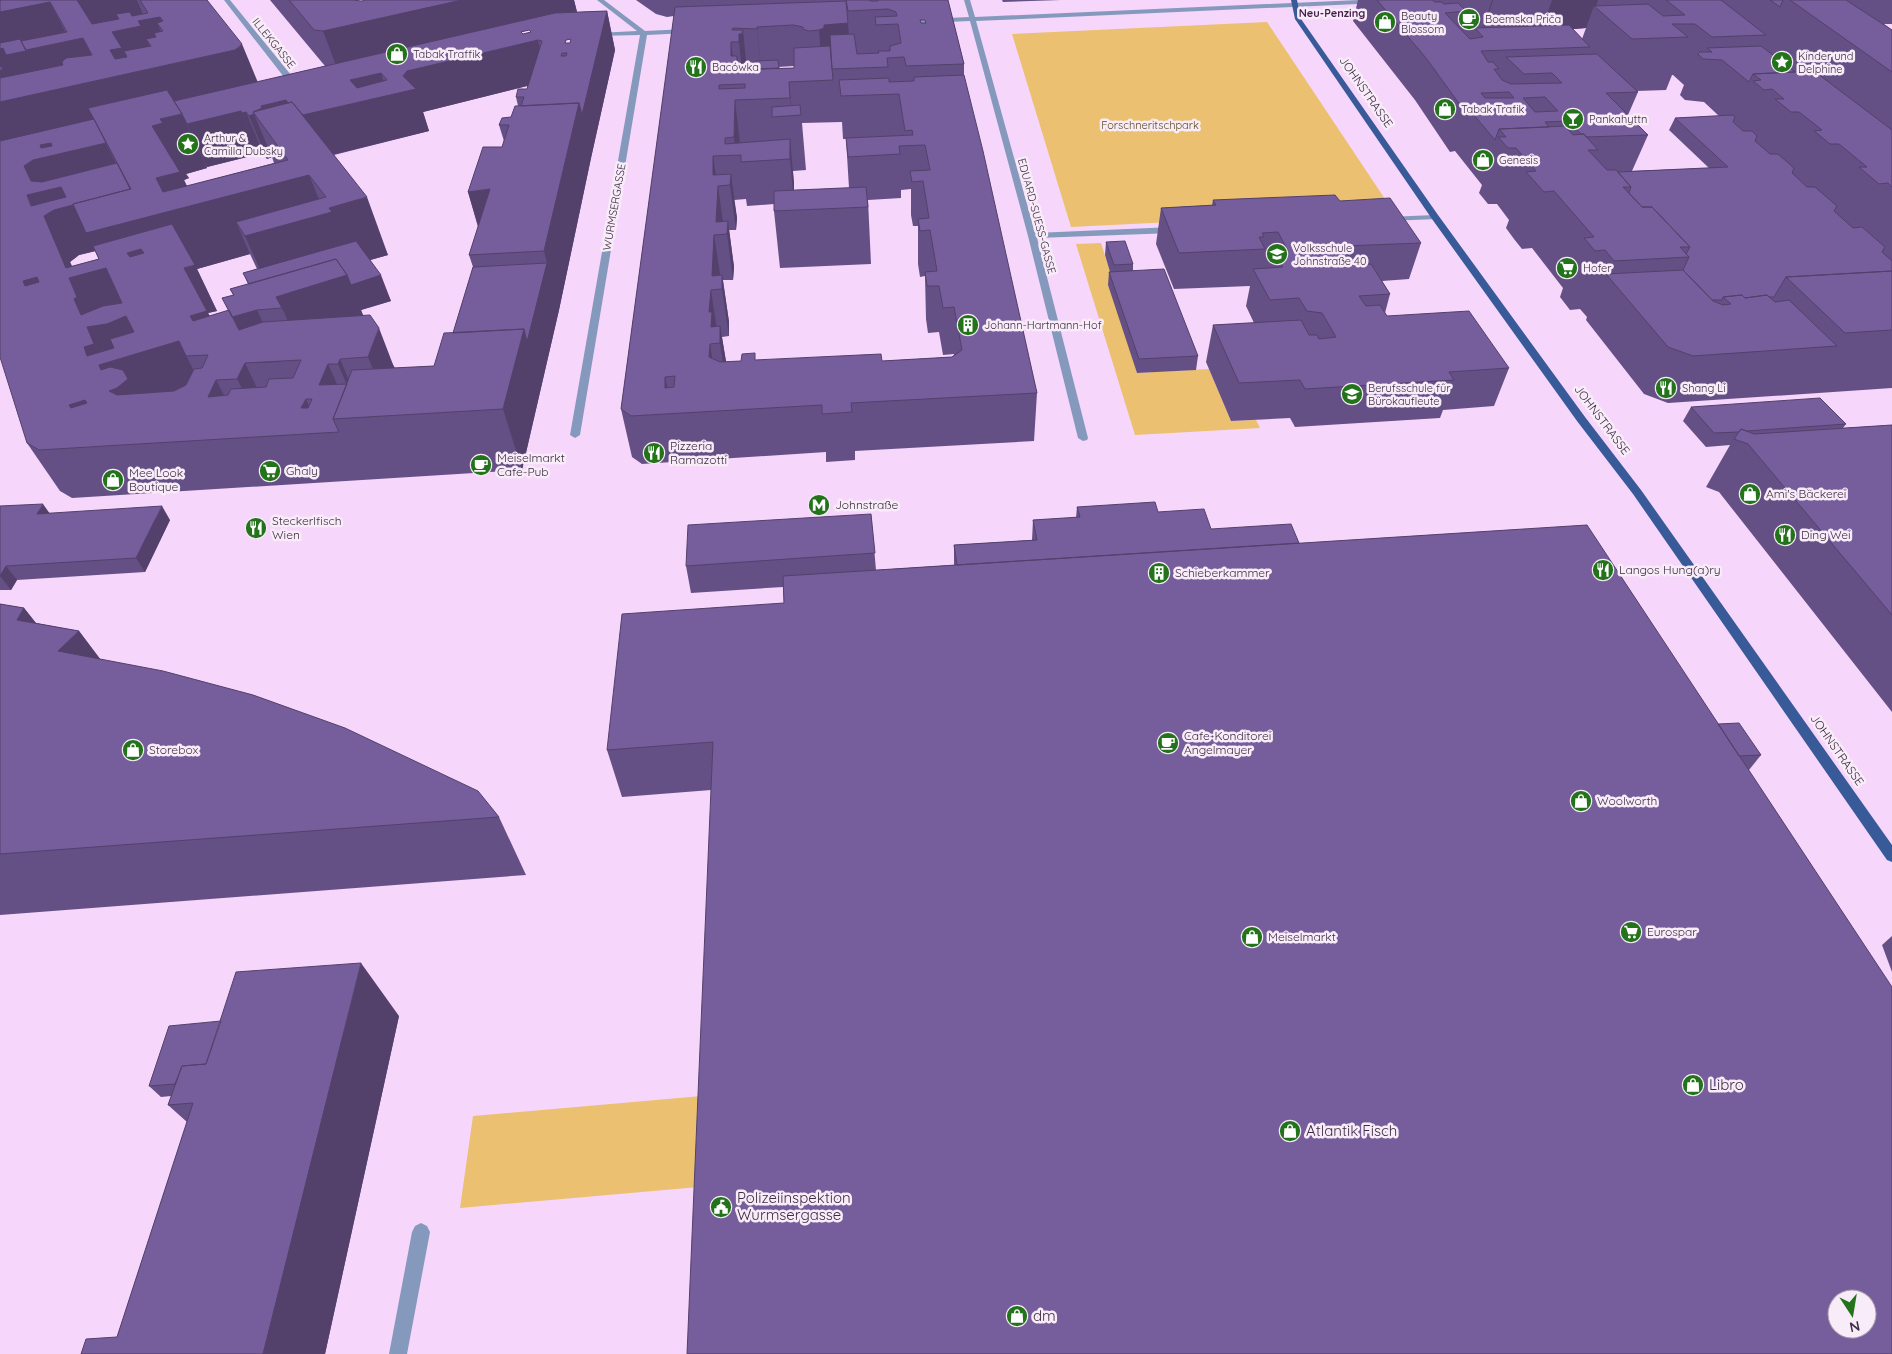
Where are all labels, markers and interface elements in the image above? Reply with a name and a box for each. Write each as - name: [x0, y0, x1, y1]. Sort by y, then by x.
- district label: Neu-Penzing: [1299, 6, 1365, 20]
- cafe icon: Boemska Priča: [1457, 7, 1481, 31]
- place label: Beauty Blossom: [1401, 9, 1444, 36]
- shop icon: Beauty Blossom: [1373, 10, 1397, 34]
- place label: Boemska Priča: [1485, 12, 1561, 26]
- street label: ILLEKGASSE: [249, 15, 299, 71]
- shop icon: Tabak Traffik: [385, 42, 409, 66]
- place label: Tabak Traffik: [413, 47, 480, 61]
- place label: Kinder und Delphine: [1798, 49, 1854, 76]
- place icon: Kinder und Delphine: [1770, 50, 1794, 74]
- street label: JOHNSTRASSE: [1336, 53, 1397, 130]
- restaurant icon: Bacówka: [684, 55, 708, 79]
- place label: Bacówka: [712, 60, 759, 74]
- shop icon: Tabak Trafik: [1433, 97, 1457, 121]
- place label: Tabak Trafik: [1461, 102, 1524, 116]
- bar icon: Pankahyttn: [1561, 107, 1585, 131]
- place label: Pankahyttn: [1589, 112, 1647, 126]
- park label: Forschneritschpark: [1101, 118, 1199, 132]
- place label: Arthur & Camilla Dubsky: [204, 131, 283, 158]
- place icon: Arthur & Camilla Dubsky: [176, 132, 200, 156]
- shop icon: Genesis: [1471, 148, 1495, 172]
- place label: Genesis: [1499, 153, 1538, 167]
- street label: EDUARD-SUESS-GASSE: [1015, 157, 1059, 275]
- street label: WURMSERGASSE: [599, 162, 629, 252]
- place label: Volksschule Johnstraße 40: [1293, 241, 1366, 268]
- school or university icon: Volksschule Johnstraße 40: [1265, 242, 1289, 266]
- supermarket icon: Hofer: [1555, 256, 1579, 280]
- place label: Hofer: [1583, 261, 1612, 275]
- building icon: Johann-Hartmann-Hof: [956, 313, 980, 337]
- place label: Johann-Hartmann-Hof: [984, 318, 1102, 332]
- restaurant icon: Shang Li: [1654, 376, 1678, 400]
- place label: Berufsschule für Bürokaufleute: [1368, 381, 1451, 408]
- place label: Shang Li: [1682, 381, 1726, 395]
- school or university icon: Berufsschule für Bürokaufleute: [1340, 382, 1364, 406]
- street label: JOHNSTRASSE: [1571, 382, 1634, 458]
- place label: Pizzeria Ramazotti: [670, 438, 727, 467]
- restaurant icon: Pizzeria Ramazotti: [642, 441, 666, 465]
- place label: Meiselmarkt Cafe-Pub: [497, 450, 565, 479]
- cafe icon: Meiselmarkt Cafe-Pub: [469, 453, 493, 477]
- supermarket icon: Ghaly: [258, 459, 282, 483]
- place label: Ghaly: [286, 463, 318, 478]
- place label: Mee Look Boutique: [129, 465, 183, 494]
- shop icon: Mee Look Boutique: [101, 468, 125, 492]
- shop icon: Ami's Bäckerei: [1738, 482, 1762, 506]
- place label: Ami's Bäckerei: [1766, 486, 1846, 501]
- metro station icon: Johnstraße: [807, 493, 831, 517]
- place label: Johnstraße: [835, 497, 899, 512]
- place label: Steckerlfisch Wien: [272, 513, 342, 542]
- restaurant icon: Steckerlfisch Wien: [244, 516, 268, 540]
- restaurant icon: Ding Wei: [1773, 523, 1797, 547]
- place label: Ding Wei: [1801, 527, 1851, 542]
- restaurant icon: Langos Hung(a)ry: [1591, 558, 1615, 582]
- building icon: Schieberkammer: [1147, 561, 1171, 585]
- place label: Langos Hung(a)ry: [1619, 562, 1721, 577]
- place label: Schieberkammer: [1175, 565, 1270, 580]
- street label: JOHNSTRASSE: [1807, 711, 1868, 788]
- place label: Cafe-Konditorei Angelmayer: [1184, 728, 1271, 757]
- cafe icon: Cafe-Konditorei Angelmayer: [1156, 731, 1180, 755]
- shop icon: Storebox: [121, 738, 145, 762]
- place label: Storebox: [149, 742, 199, 757]
- shop icon: Woolworth: [1569, 789, 1593, 813]
- place label: Woolworth: [1597, 793, 1657, 808]
- supermarket icon: Eurospar: [1619, 920, 1643, 944]
- place label: Eurospar: [1647, 924, 1697, 939]
- shop icon: Meiselmarkt: [1240, 925, 1264, 949]
- place label: Meiselmarkt: [1268, 929, 1336, 944]
- shop icon: Libro: [1681, 1073, 1705, 1097]
- place label: Libro: [1709, 1075, 1744, 1094]
- shop icon: Atlantik Fisch: [1278, 1119, 1302, 1143]
- place label: Atlantik Fisch: [1306, 1121, 1397, 1140]
- place label: Polizeiinspektion Wurmsergasse: [737, 1188, 851, 1224]
- public building icon: Polizeiinspektion Wurmsergasse: [709, 1195, 733, 1219]
- north arrow: [1827, 1289, 1877, 1339]
- shop icon: dm: [1005, 1304, 1029, 1328]
- place label: dm: [1033, 1306, 1056, 1325]
- text: N: [1848, 1317, 1862, 1337]

